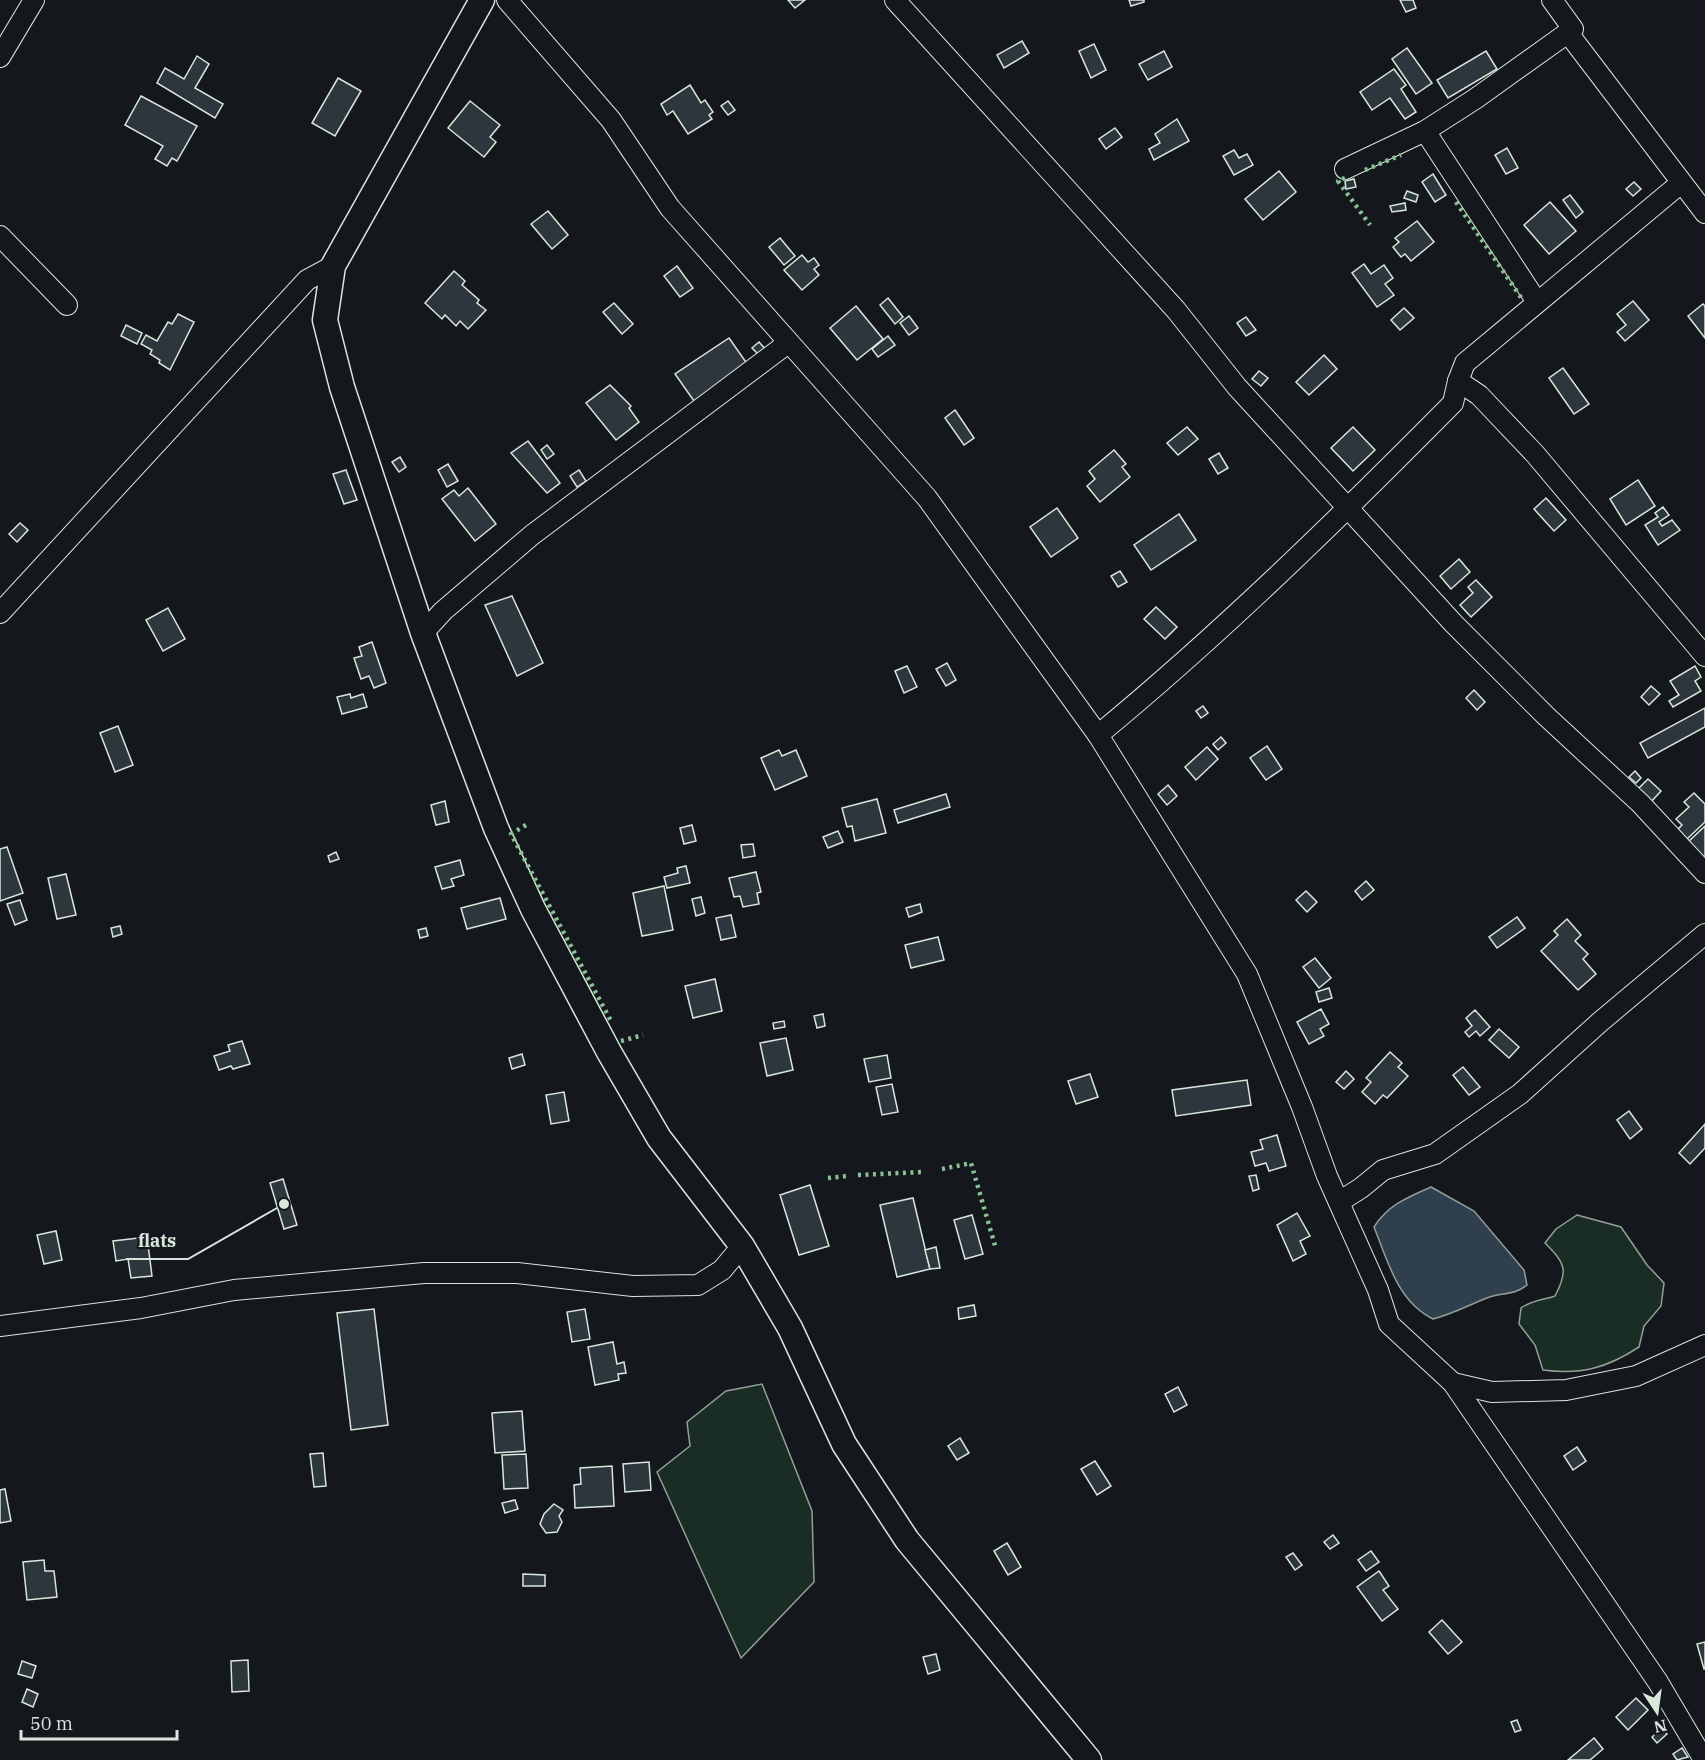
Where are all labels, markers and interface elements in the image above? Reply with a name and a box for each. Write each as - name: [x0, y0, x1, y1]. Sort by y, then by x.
- callout: flats: [126, 1223, 188, 1259]
- text: flats: [138, 1229, 176, 1252]
- north arrow: [1627, 1682, 1687, 1742]
- scale bar: [21, 1703, 177, 1741]
- text: 50 m: [30, 1712, 73, 1735]
- text: N: [1652, 1715, 1669, 1738]

